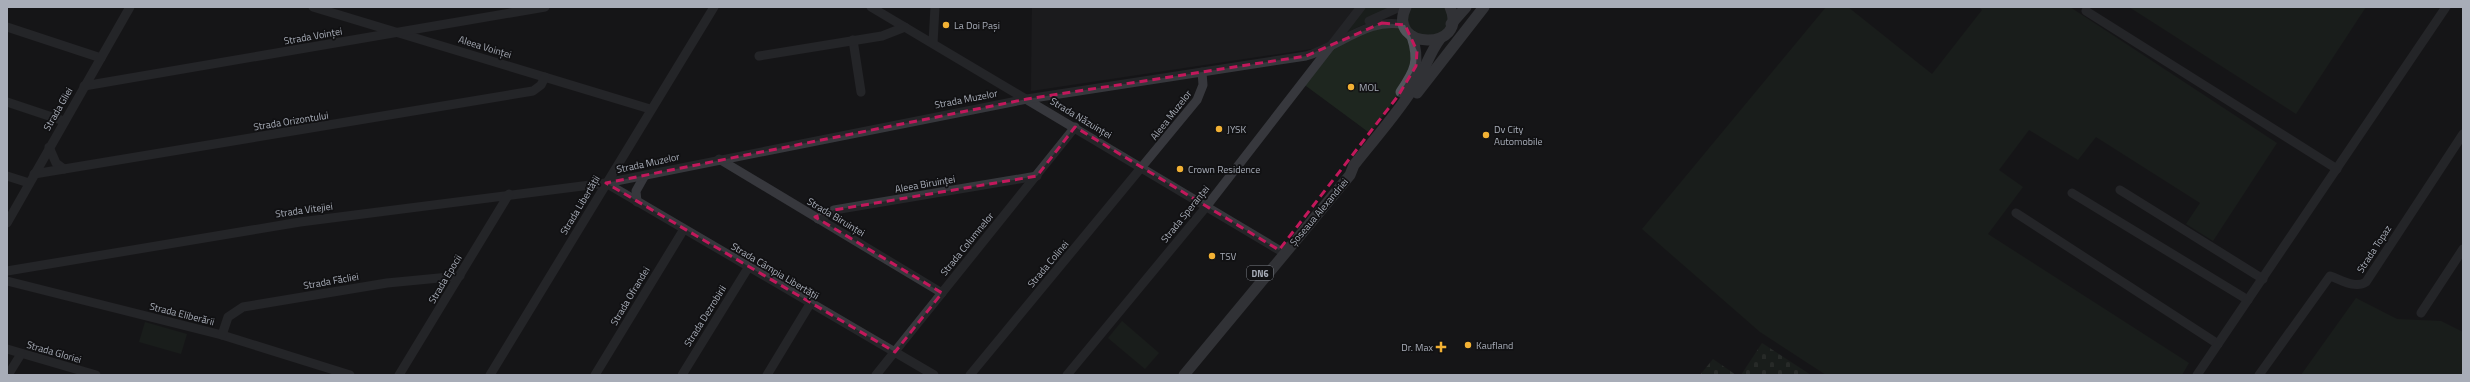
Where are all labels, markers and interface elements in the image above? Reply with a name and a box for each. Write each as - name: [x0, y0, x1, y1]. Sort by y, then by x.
- place label: La Doi Pași: [954, 18, 1000, 33]
- marker: La Doi Pași: [941, 20, 951, 30]
- street label: Strada Voinței: [283, 24, 343, 48]
- street label: Aleea Voinței: [457, 32, 513, 62]
- place label: MOL: [1359, 80, 1379, 95]
- marker: MOL: [1346, 82, 1356, 92]
- street label: Strada Gliei: [40, 85, 76, 133]
- street label: Strada Muzelor: [933, 85, 999, 112]
- street label: Aleea Muzelor: [1147, 86, 1196, 143]
- street label: Strada Năzuinței: [1047, 94, 1115, 142]
- street label: Strada Orizontului: [252, 108, 330, 134]
- place label: JYSK: [1227, 122, 1247, 137]
- place label: Dv City Automobile: [1494, 122, 1543, 149]
- marker: JYSK: [1214, 124, 1224, 134]
- marker: Dv City Automobile: [1481, 130, 1491, 140]
- street label: Strada Muzelor: [615, 149, 681, 177]
- place label: Crown Residence: [1188, 162, 1260, 177]
- marker: Crown Residence: [1175, 164, 1185, 174]
- street label: Aleea Biruinței: [894, 171, 956, 197]
- street label: Strada Libertății: [556, 172, 604, 238]
- street label: Șoseaua Alexandriei: [1286, 175, 1352, 249]
- street label: Strada Speranței: [1157, 182, 1213, 246]
- street label: Strada Biruinței: [804, 194, 868, 240]
- street label: Strada Vitejiei: [274, 199, 334, 221]
- street label: Strada Columnelor: [937, 209, 998, 279]
- street label: Strada Topaz: [2353, 222, 2395, 276]
- street label: Strada Colinei: [1024, 237, 1072, 291]
- street label: Strada Câmpia Libertății: [728, 239, 822, 303]
- place label: TSV: [1220, 249, 1237, 264]
- marker: TSV: [1207, 251, 1217, 261]
- street label: Strada Epocii: [425, 252, 465, 306]
- street label: Strada Ofrandei: [607, 264, 653, 328]
- road number: DN6: [1247, 266, 1273, 280]
- street label: Strada Făcliei: [302, 269, 360, 293]
- street label: Strada Dezrobirii: [680, 282, 730, 350]
- street label: Strada Eliberării: [148, 299, 216, 329]
- street label: Strada Gloriei: [25, 337, 83, 367]
- place label: Kaufland: [1476, 338, 1513, 353]
- place label: Dr. Max: [1401, 340, 1433, 355]
- marker: Kaufland: [1463, 340, 1473, 350]
- marker: Dr. Max: [1436, 342, 1446, 352]

